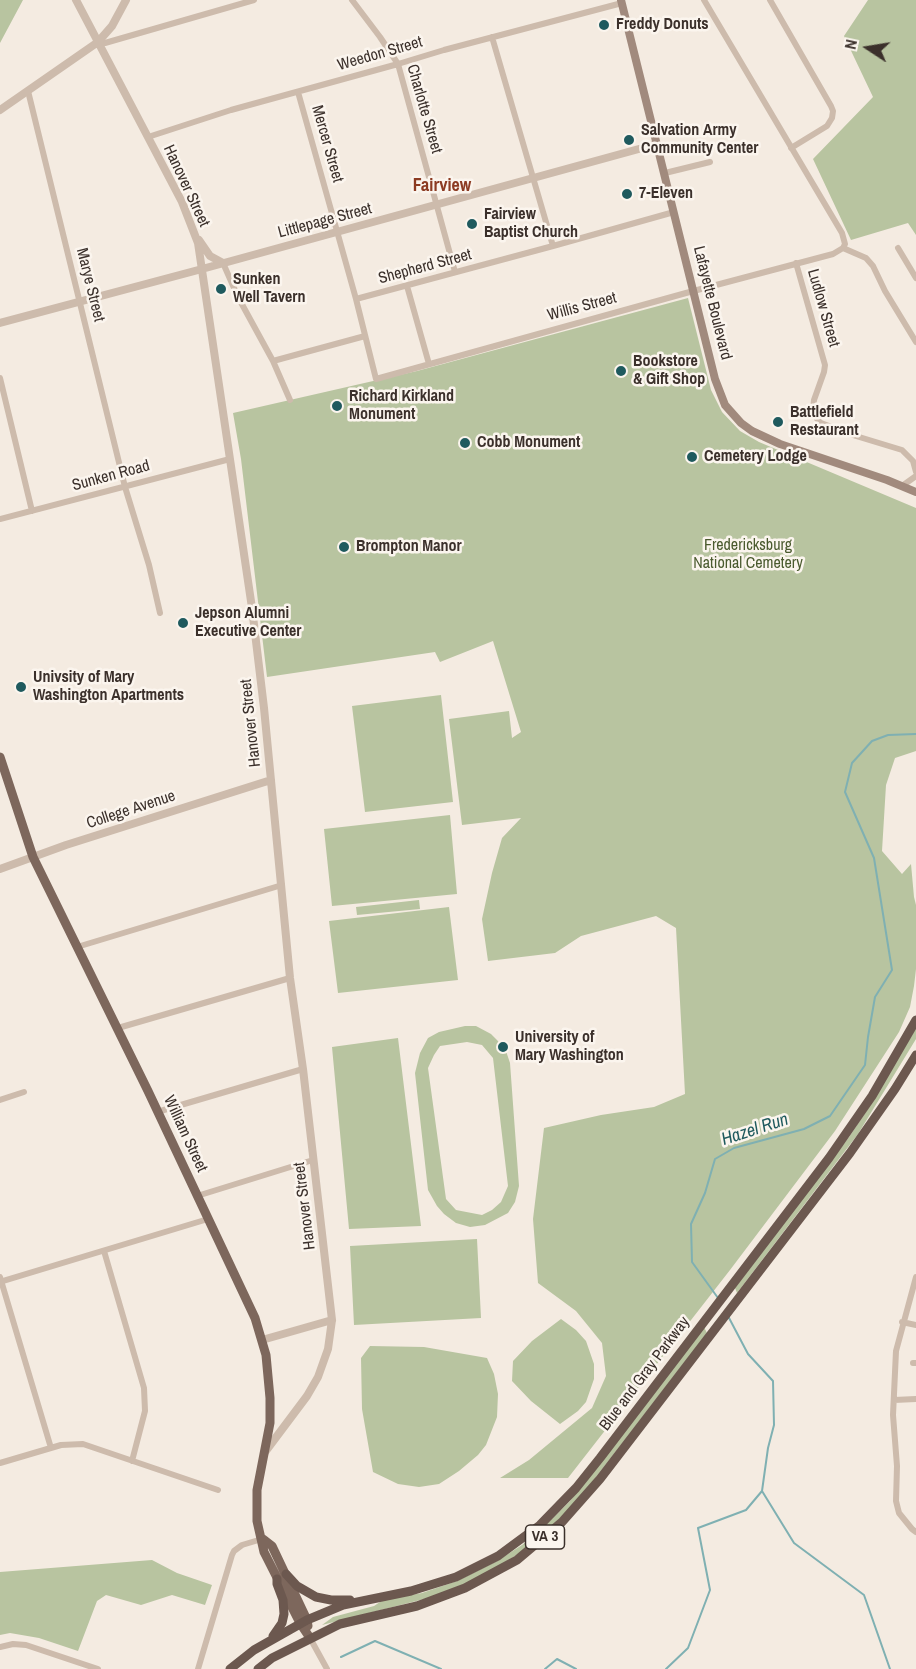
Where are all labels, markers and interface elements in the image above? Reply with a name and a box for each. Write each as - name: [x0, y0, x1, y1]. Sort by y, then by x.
- place label: Freddy Donuts: [616, 15, 709, 35]
- marker: Freddy Donuts: [597, 18, 611, 32]
- north arrow: [838, 18, 898, 78]
- street label: Weedon Street: [335, 33, 425, 75]
- text: N: [839, 37, 862, 51]
- street label: Charlotte Street: [402, 62, 446, 156]
- street label: Mercer Street: [307, 103, 347, 185]
- place label: Salvation Army Community Center: [641, 121, 758, 159]
- marker: Salvation Army Community Center: [622, 133, 636, 147]
- street label: Hanover Street: [159, 142, 213, 230]
- district label: Fairview: [413, 175, 471, 197]
- place label: 7-Eleven: [639, 184, 693, 204]
- marker: 7-Eleven: [620, 187, 634, 201]
- street label: Littlepage Street: [276, 199, 374, 243]
- place label: Fairview Baptist Church: [484, 205, 578, 243]
- marker: Fairview Baptist Church: [465, 217, 479, 231]
- street label: Lafayette Boulevard: [689, 244, 735, 362]
- street label: Shepherd Street: [376, 245, 474, 289]
- street label: Marye Street: [72, 246, 108, 324]
- street label: Ludlow Street: [803, 267, 843, 349]
- place label: Sunken Well Tavern: [233, 270, 305, 308]
- marker: Sunken Well Tavern: [214, 282, 228, 296]
- street label: Willis Street: [545, 289, 619, 325]
- place label: Bookstore & Gift Shop: [633, 352, 705, 390]
- marker: Bookstore & Gift Shop: [614, 364, 628, 378]
- place label: Richard Kirkland Monument: [349, 387, 454, 425]
- marker: Richard Kirkland Monument: [330, 399, 344, 413]
- place label: Battlefield Restaurant: [790, 403, 859, 441]
- marker: Battlefield Restaurant: [771, 415, 785, 429]
- place label: Cobb Monument: [477, 433, 580, 453]
- marker: Cobb Monument: [458, 436, 472, 450]
- place label: Cemetery Lodge: [704, 447, 807, 467]
- marker: Cemetery Lodge: [685, 450, 699, 464]
- street label: Sunken Road: [70, 456, 152, 496]
- park label: Fredericksburg National Cemetery: [693, 536, 803, 574]
- place label: Brompton Manor: [356, 537, 462, 557]
- marker: Brompton Manor: [337, 540, 351, 554]
- place label: Jepson Alumni Executive Center: [195, 604, 301, 642]
- marker: Jepson Alumni Executive Center: [176, 616, 190, 630]
- place label: Univsity of Mary Washington Apartments: [33, 668, 184, 706]
- street label: Hanover Street: [237, 678, 265, 768]
- marker: Univsity of Mary Washington Apartments: [14, 680, 28, 694]
- street label: College Avenue: [84, 787, 178, 833]
- place label: University of Mary Washington: [515, 1028, 624, 1066]
- marker: University of Mary Washington: [496, 1040, 510, 1054]
- street label: William Street: [159, 1093, 211, 1175]
- water label: Hazel Run: [719, 1109, 791, 1151]
- street label: Hanover Street: [290, 1161, 320, 1251]
- street label: Blue and Gray Parkway: [596, 1313, 694, 1435]
- road number: VA 3: [526, 1525, 564, 1549]

